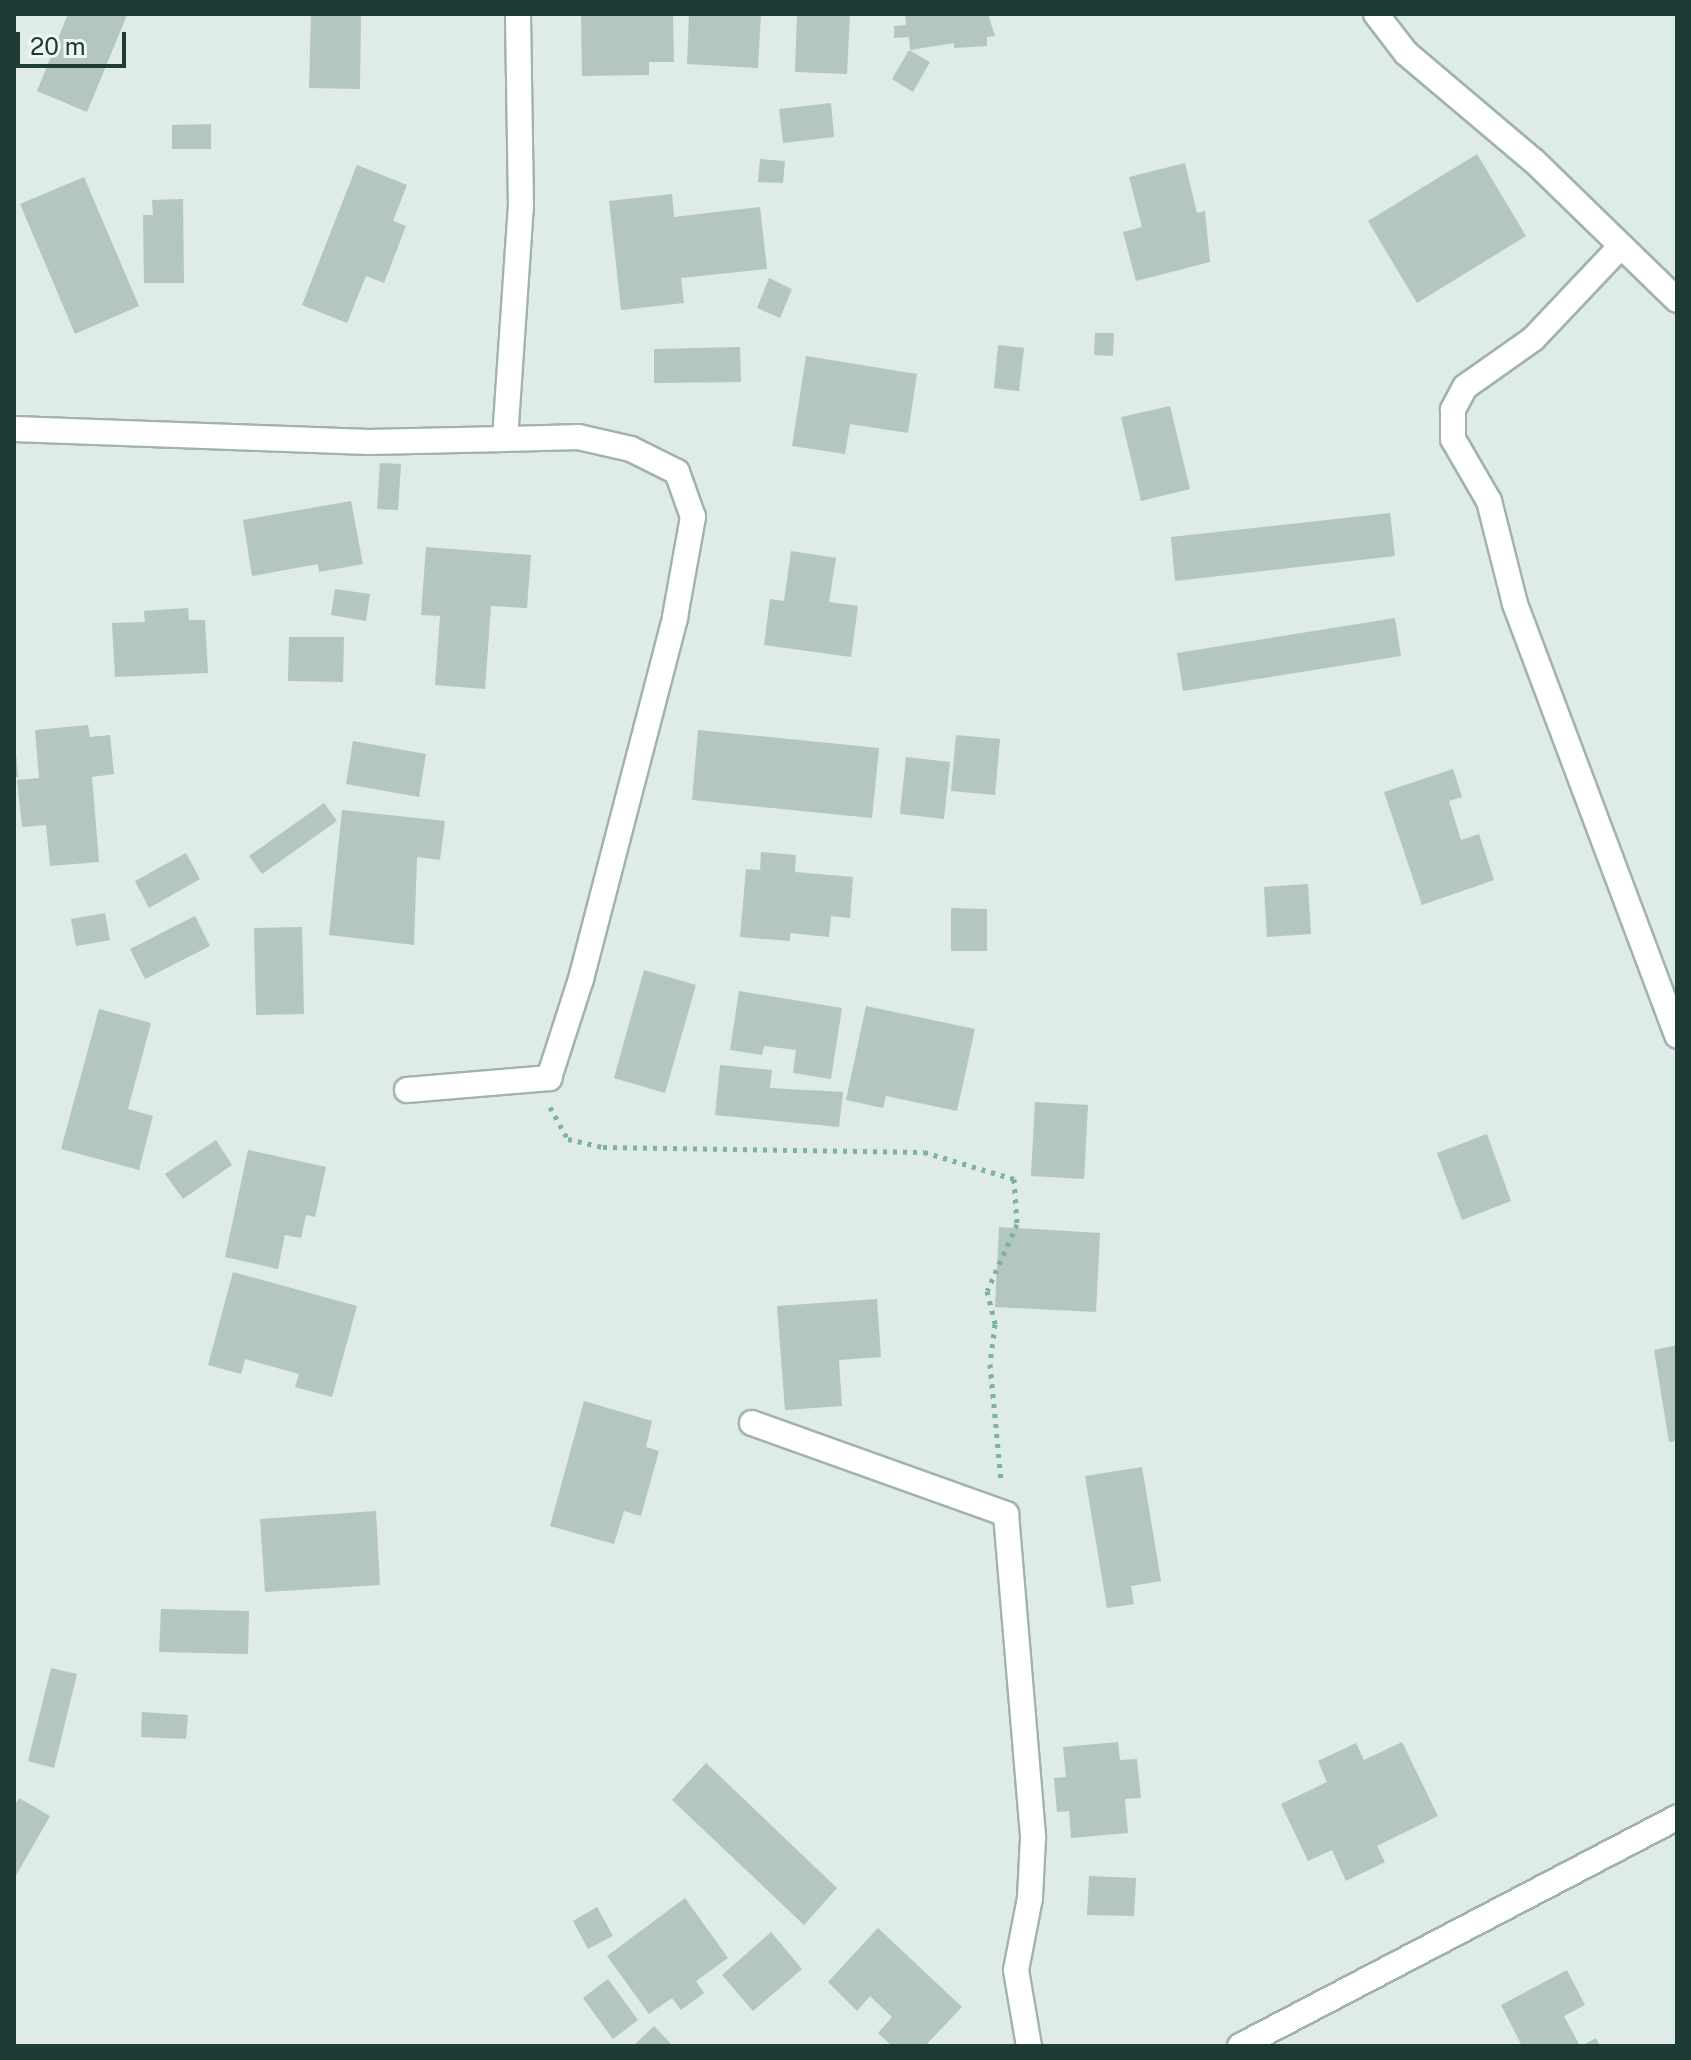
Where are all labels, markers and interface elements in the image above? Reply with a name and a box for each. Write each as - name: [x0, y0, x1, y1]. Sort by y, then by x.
- scale bar: [20, 16, 130, 66]
- text: 20 m: [30, 32, 86, 60]

